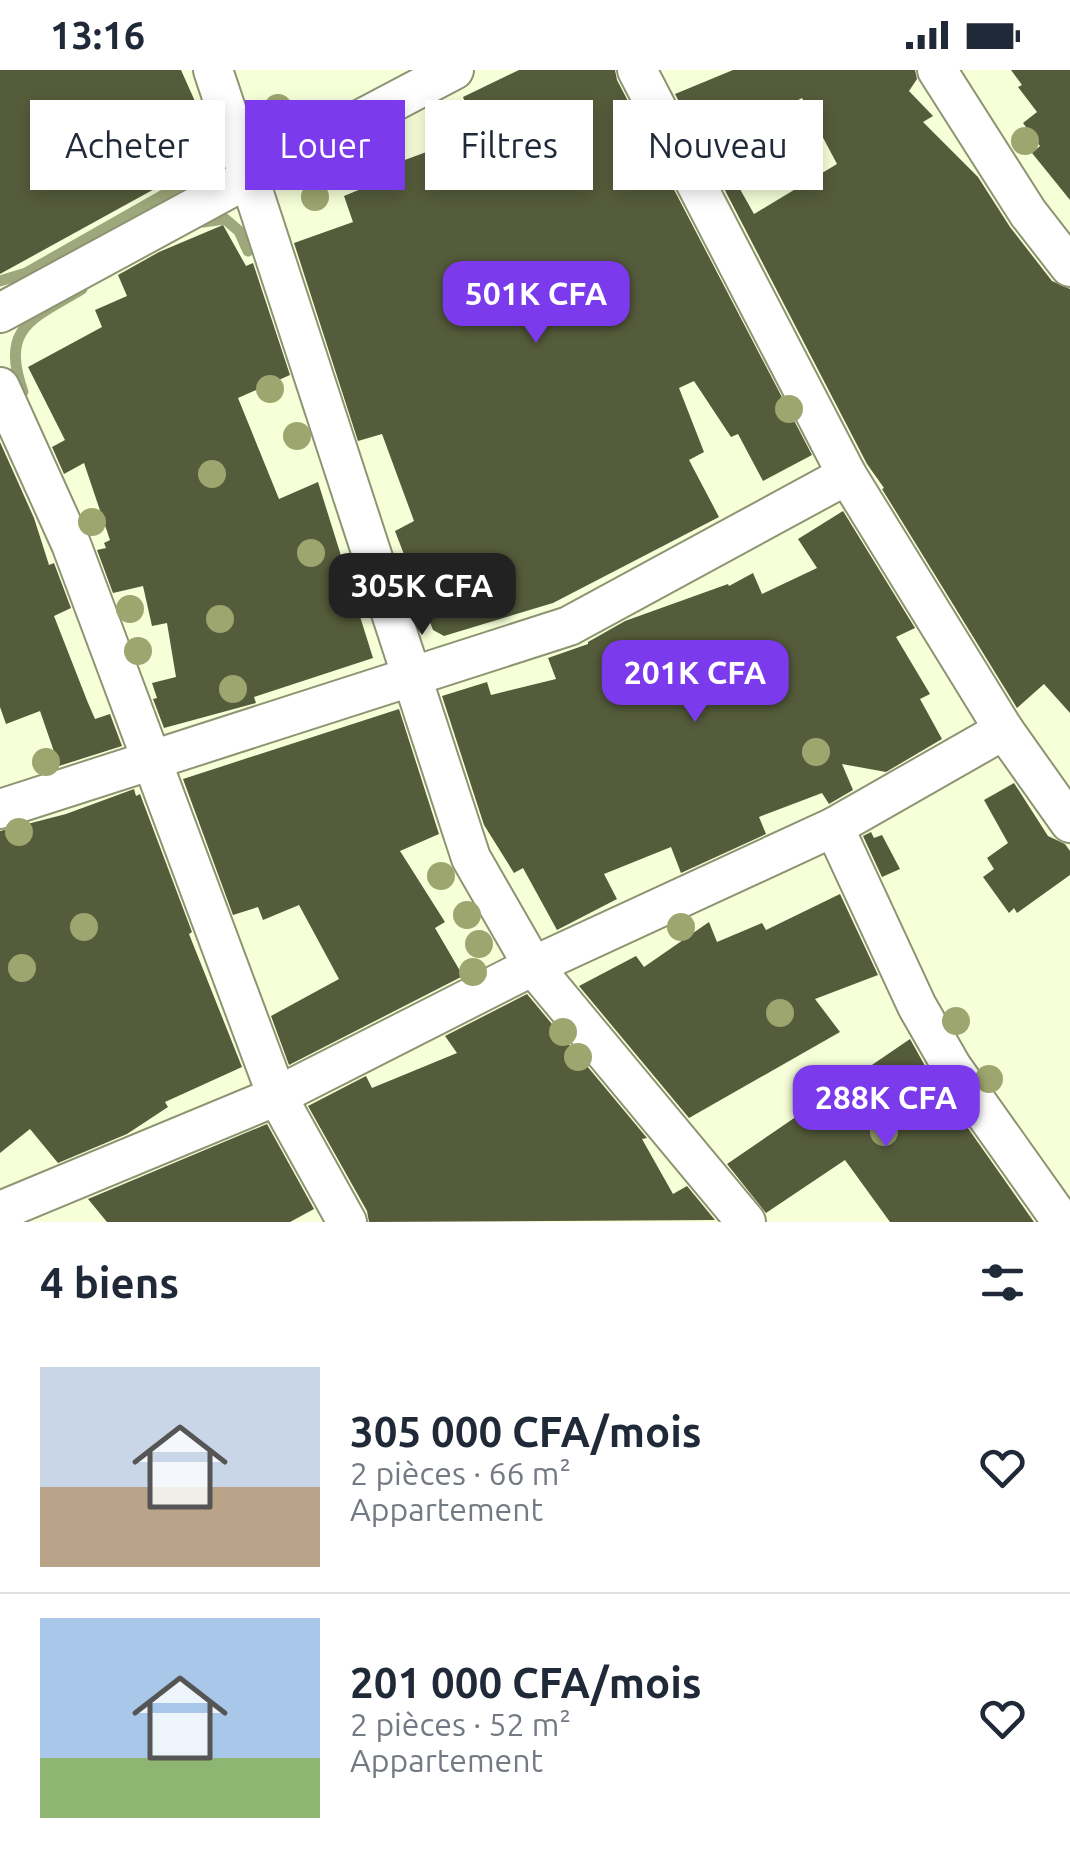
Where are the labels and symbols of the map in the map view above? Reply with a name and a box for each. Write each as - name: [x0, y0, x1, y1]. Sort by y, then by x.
- pin: 501K CFA: [433, 261, 639, 346]
- pin: 305K CFA: [319, 553, 525, 638]
- pin: 201K CFA: [592, 640, 798, 725]
- pin: 288K CFA: [783, 1065, 989, 1150]

